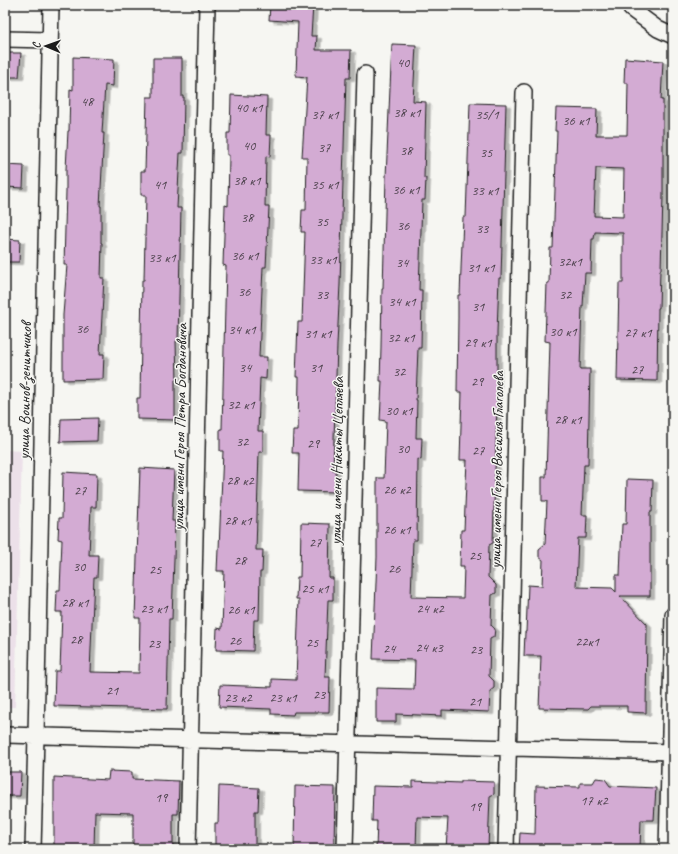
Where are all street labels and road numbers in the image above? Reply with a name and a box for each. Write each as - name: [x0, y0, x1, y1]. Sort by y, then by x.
- street label: улица Воинов-зенитчиков: [14, 319, 36, 461]
- street label: улица имени Героя Петра Богдановича: [168, 322, 192, 532]
- street label: улица имени Героя Василия Глаголева: [485, 369, 509, 570]
- street label: улица имени Никиты Цепляева: [326, 376, 348, 546]

